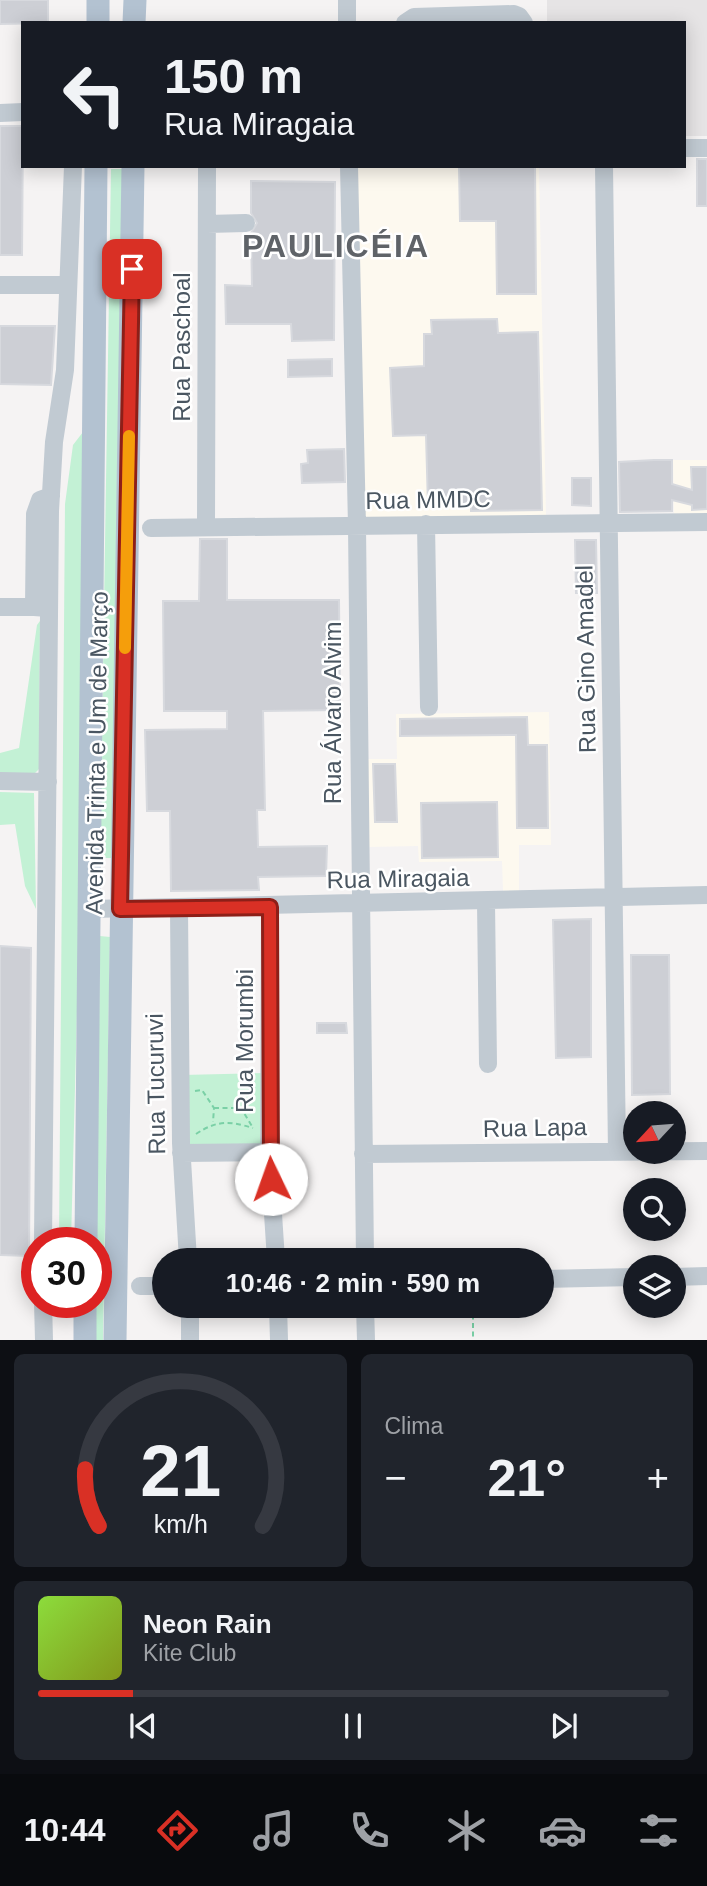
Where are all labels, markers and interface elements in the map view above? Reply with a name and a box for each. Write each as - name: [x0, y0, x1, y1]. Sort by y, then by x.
- icon: left: [49, 49, 140, 140]
- text: 150 m: [164, 49, 303, 103]
- text: Rua Miragaia: [164, 106, 354, 142]
- district label: PAULICÉIA: [242, 228, 430, 264]
- pin: [102, 239, 162, 299]
- icon: arrive: [113, 250, 151, 288]
- street label: Rua Paschoal: [168, 272, 195, 422]
- street label: Rua MMDC: [365, 485, 491, 514]
- street label: Rua Gino Amadel: [570, 565, 601, 753]
- street label: Avenida Trinta e Um de Março: [80, 591, 113, 915]
- street label: Rua Álvaro Alvim: [319, 622, 346, 804]
- street label: Rua Miragaia: [326, 864, 470, 893]
- street label: Rua Morumbi: [231, 969, 258, 1113]
- street label: Rua Tucuruvi: [141, 1013, 170, 1155]
- north arrow: [623, 1101, 686, 1164]
- map controls: [623, 1101, 686, 1318]
- street label: Rua Lapa: [483, 1113, 588, 1142]
- position arrow: [234, 1142, 308, 1216]
- button: search: [623, 1178, 686, 1241]
- speed limit sign: 30: [21, 1227, 112, 1318]
- button: layers: [623, 1255, 686, 1318]
- text: 10:46 · 2 min · 590 m: [226, 1268, 480, 1298]
- text: Clima: [385, 1413, 443, 1439]
- text: 21: [140, 1431, 221, 1512]
- text: 21°: [487, 1449, 566, 1507]
- text: −: [385, 1457, 407, 1499]
- text: +: [647, 1457, 669, 1499]
- text: km/h: [153, 1510, 207, 1538]
- text: Neon Rain: [143, 1609, 272, 1639]
- text: Kite Club: [143, 1640, 236, 1666]
- icon: previous: [124, 1707, 162, 1745]
- icon: pause: [334, 1707, 372, 1745]
- icon: next: [545, 1707, 583, 1745]
- icon: directions: [153, 1806, 202, 1855]
- icon: music: [249, 1806, 298, 1855]
- icon: phone: [345, 1806, 394, 1855]
- icon: climate: [442, 1806, 491, 1855]
- icon: car: [538, 1806, 587, 1855]
- icon: filters: [634, 1806, 683, 1855]
- text: 10:44: [24, 1812, 105, 1848]

